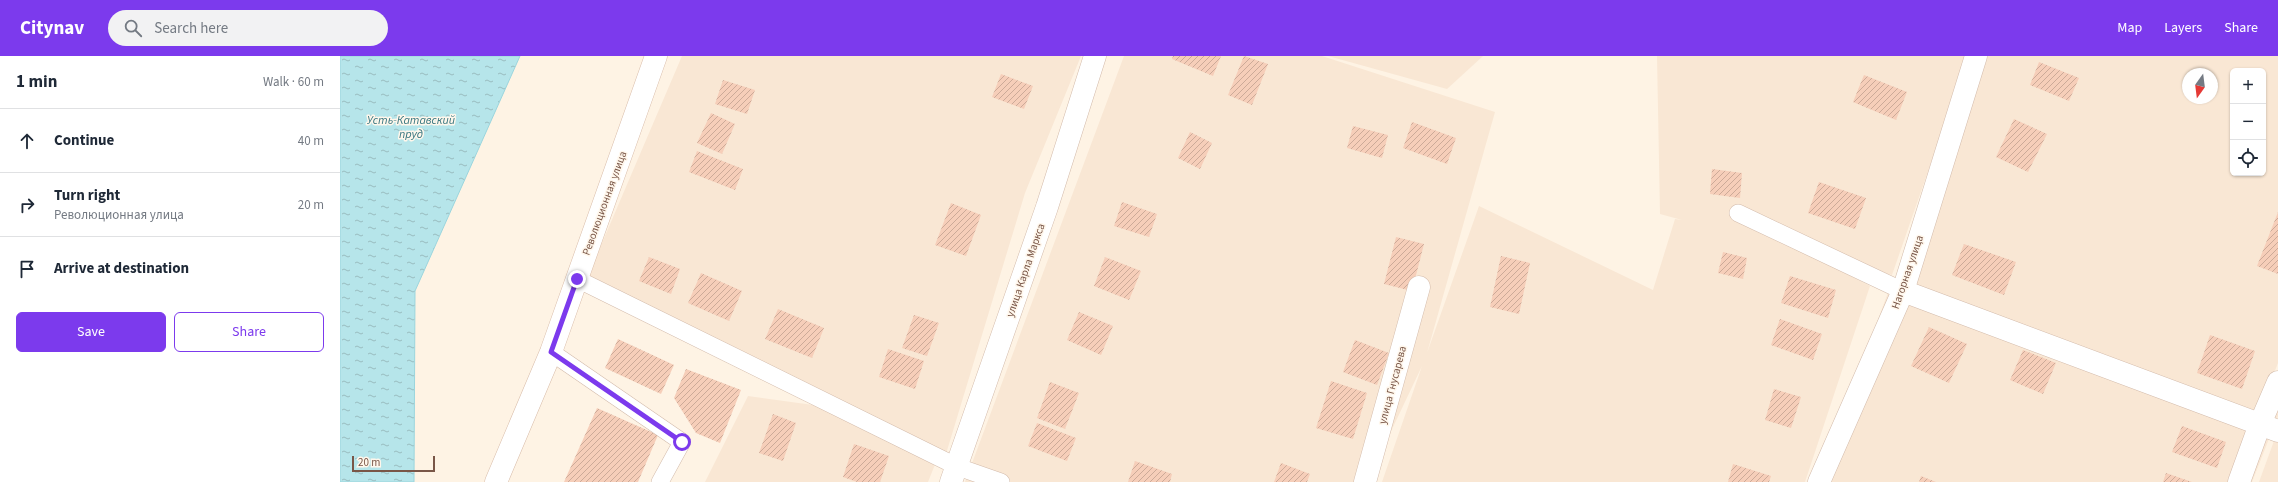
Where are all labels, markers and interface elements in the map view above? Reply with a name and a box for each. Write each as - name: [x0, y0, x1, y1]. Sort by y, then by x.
- search box: [108, 10, 388, 46]
- text: Citynav: [20, 15, 84, 42]
- icon: search: [122, 17, 144, 39]
- text: Search here: [154, 18, 228, 39]
- text: Map: [2117, 18, 2142, 38]
- text: Layers: [2164, 18, 2202, 38]
- text: Share: [2224, 18, 2258, 38]
- north arrow: [2182, 68, 2218, 104]
- map controls: [2230, 68, 2266, 176]
- button: +: [2230, 68, 2266, 104]
- text: 1 min: [16, 70, 57, 94]
- text: Walk · 60 m: [263, 73, 324, 91]
- button: −: [2230, 104, 2266, 140]
- water label: Усть-Катавский пруд: [367, 112, 455, 143]
- icon: ahead: [16, 130, 38, 152]
- text: Continue: [54, 130, 114, 151]
- text: 40 m: [298, 132, 324, 150]
- button: locate: [2230, 140, 2266, 176]
- street label: Революционная улица: [579, 149, 630, 257]
- text: Turn right: [54, 185, 120, 206]
- icon: right: [16, 194, 38, 216]
- text: 20 m: [298, 196, 324, 214]
- text: Революционная улица: [54, 206, 184, 224]
- street label: улица Карла Маркса: [1002, 221, 1049, 319]
- street label: Нагорная улица: [1888, 233, 1927, 311]
- icon: arrive: [16, 258, 38, 280]
- text: Arrive at destination: [54, 258, 189, 279]
- route end: [568, 270, 586, 288]
- button: Save: [16, 312, 166, 352]
- button: Share: [174, 312, 324, 352]
- street label: улица Гнусарева: [1375, 344, 1410, 426]
- route start: [673, 433, 691, 451]
- scale bar: [352, 454, 435, 473]
- text: 20 m: [358, 455, 380, 470]

